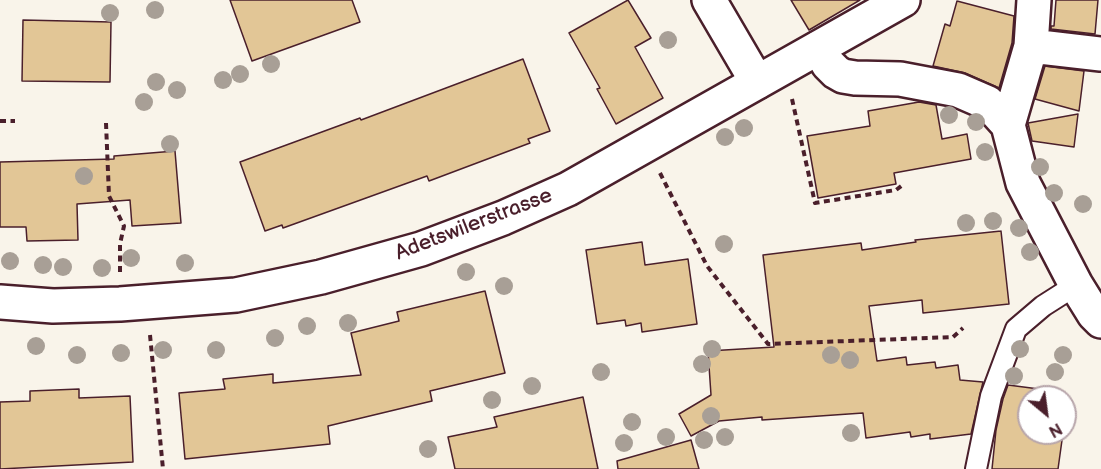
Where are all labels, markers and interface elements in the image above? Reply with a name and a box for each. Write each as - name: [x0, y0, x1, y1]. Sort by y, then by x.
- street label: Adetswilerstrasse: [392, 183, 556, 267]
- north arrow: [1017, 385, 1077, 445]
- text: N: [1045, 418, 1065, 441]

